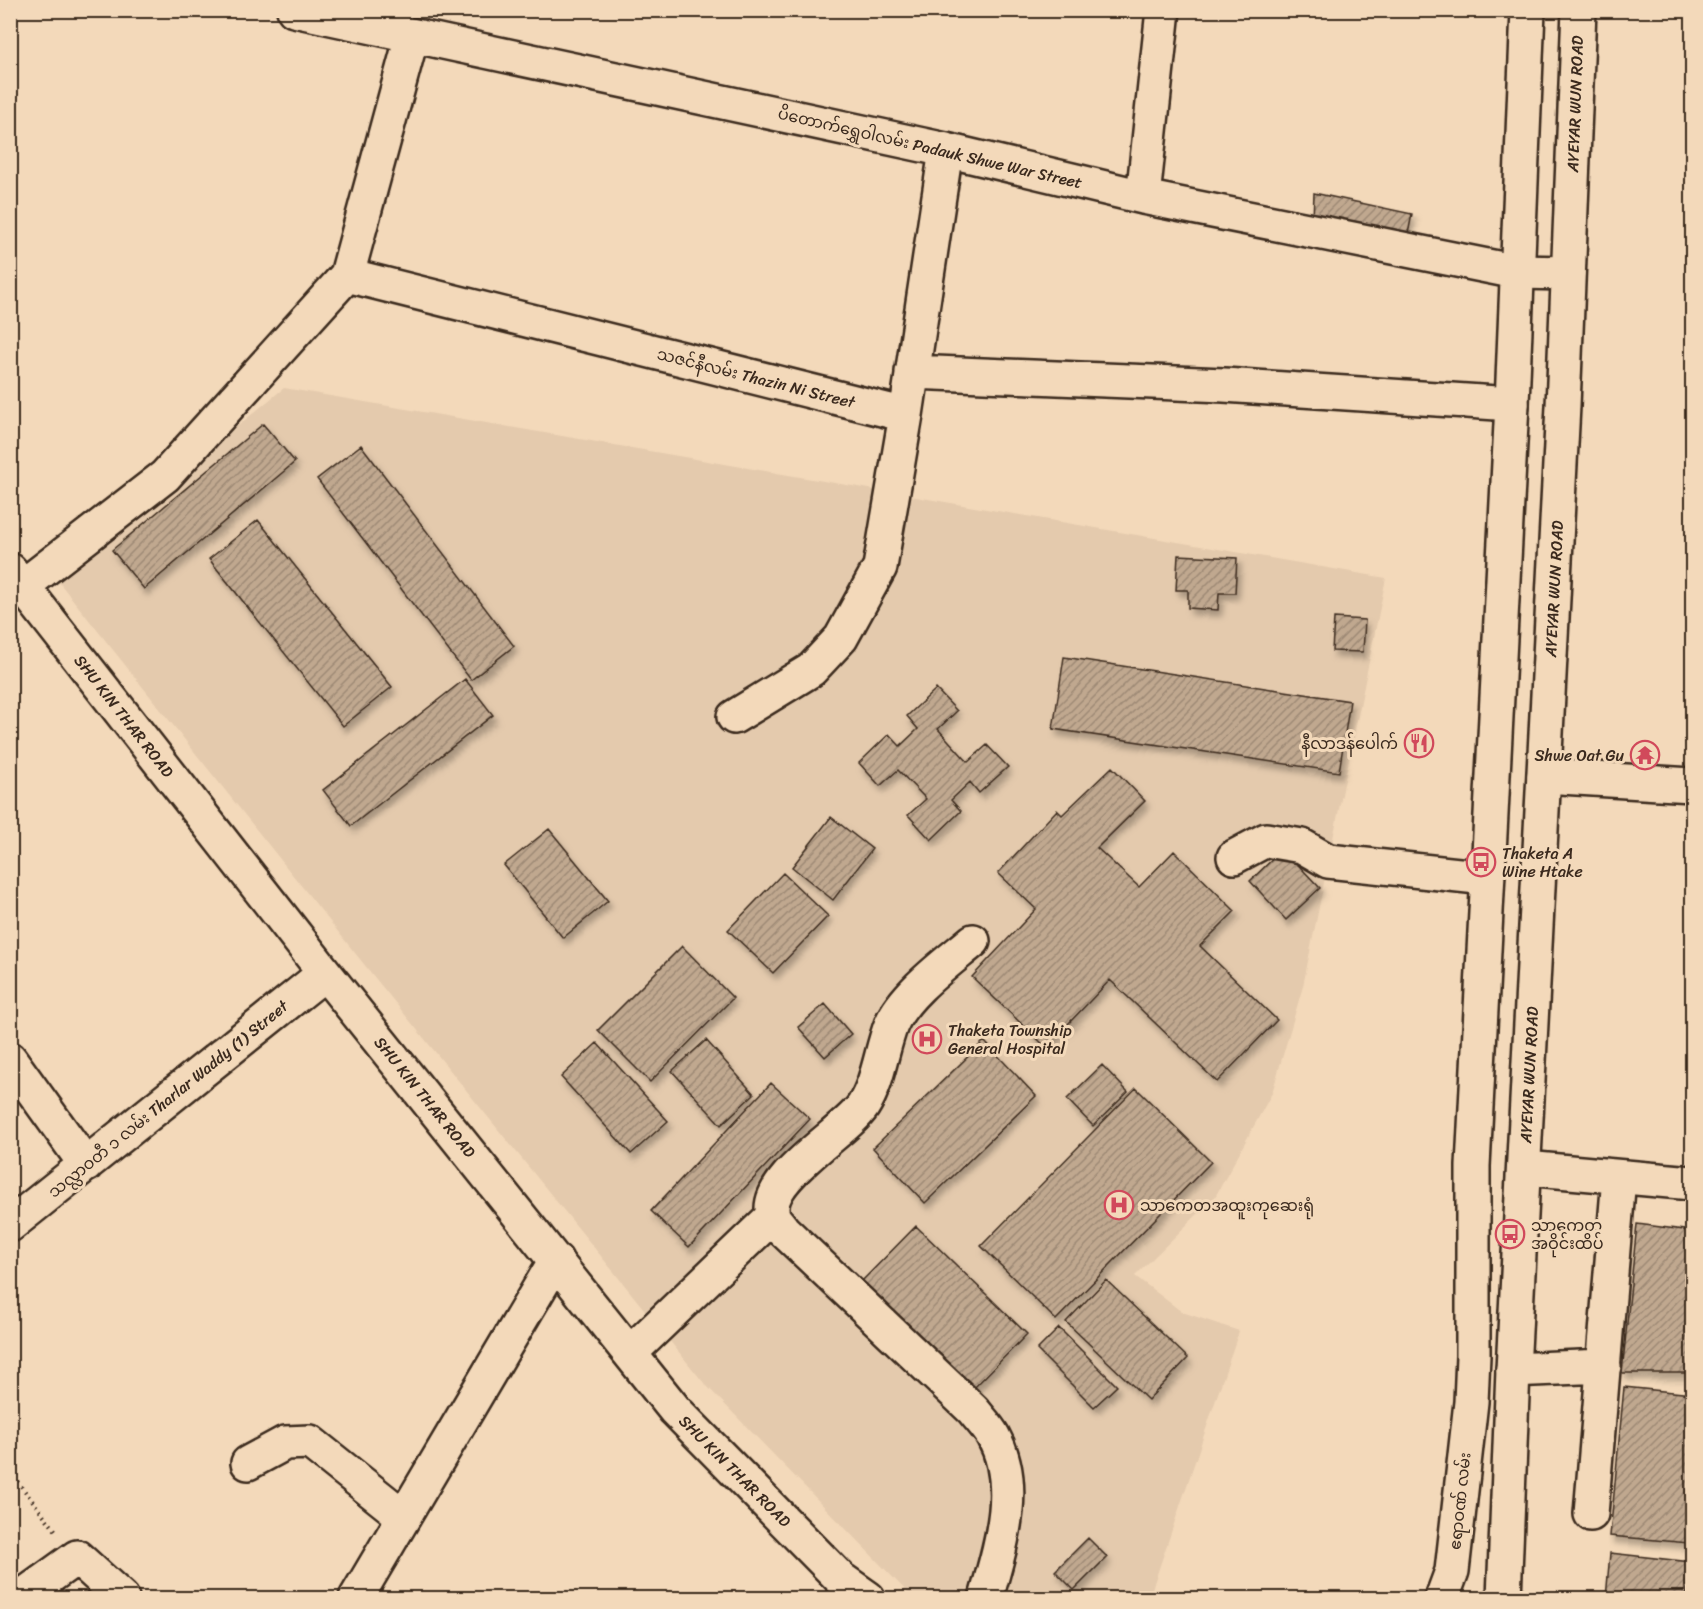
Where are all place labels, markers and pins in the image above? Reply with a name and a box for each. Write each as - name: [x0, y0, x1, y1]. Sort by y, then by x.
- restaurant icon: နီလာဒန်ပေါက်: [1403, 727, 1435, 759]
- place label: နီလာဒန်ပေါက်: [1301, 729, 1398, 758]
- temple icon: Shwe Oat Gu: [1629, 739, 1661, 771]
- place label: Shwe Oat Gu: [1535, 741, 1624, 770]
- place label: Thaketa A Wine Htake: [1502, 839, 1583, 886]
- bus stop icon: Thaketa A Wine Htake: [1465, 846, 1497, 878]
- place label: Thaketa Township General Hospital: [948, 1016, 1072, 1063]
- hospital icon: Thaketa Township General Hospital: [911, 1023, 943, 1055]
- hospital icon: သာကေတအထူးကုဆေးရုံ: [1103, 1189, 1135, 1221]
- place label: သာကေတအထူးကုဆေးရုံ: [1140, 1191, 1314, 1220]
- place label: သာကေတ အဝိုင်းထိပ်: [1531, 1211, 1604, 1258]
- bus stop icon: သာကေတ အဝိုင်းထိပ်: [1494, 1218, 1526, 1250]

